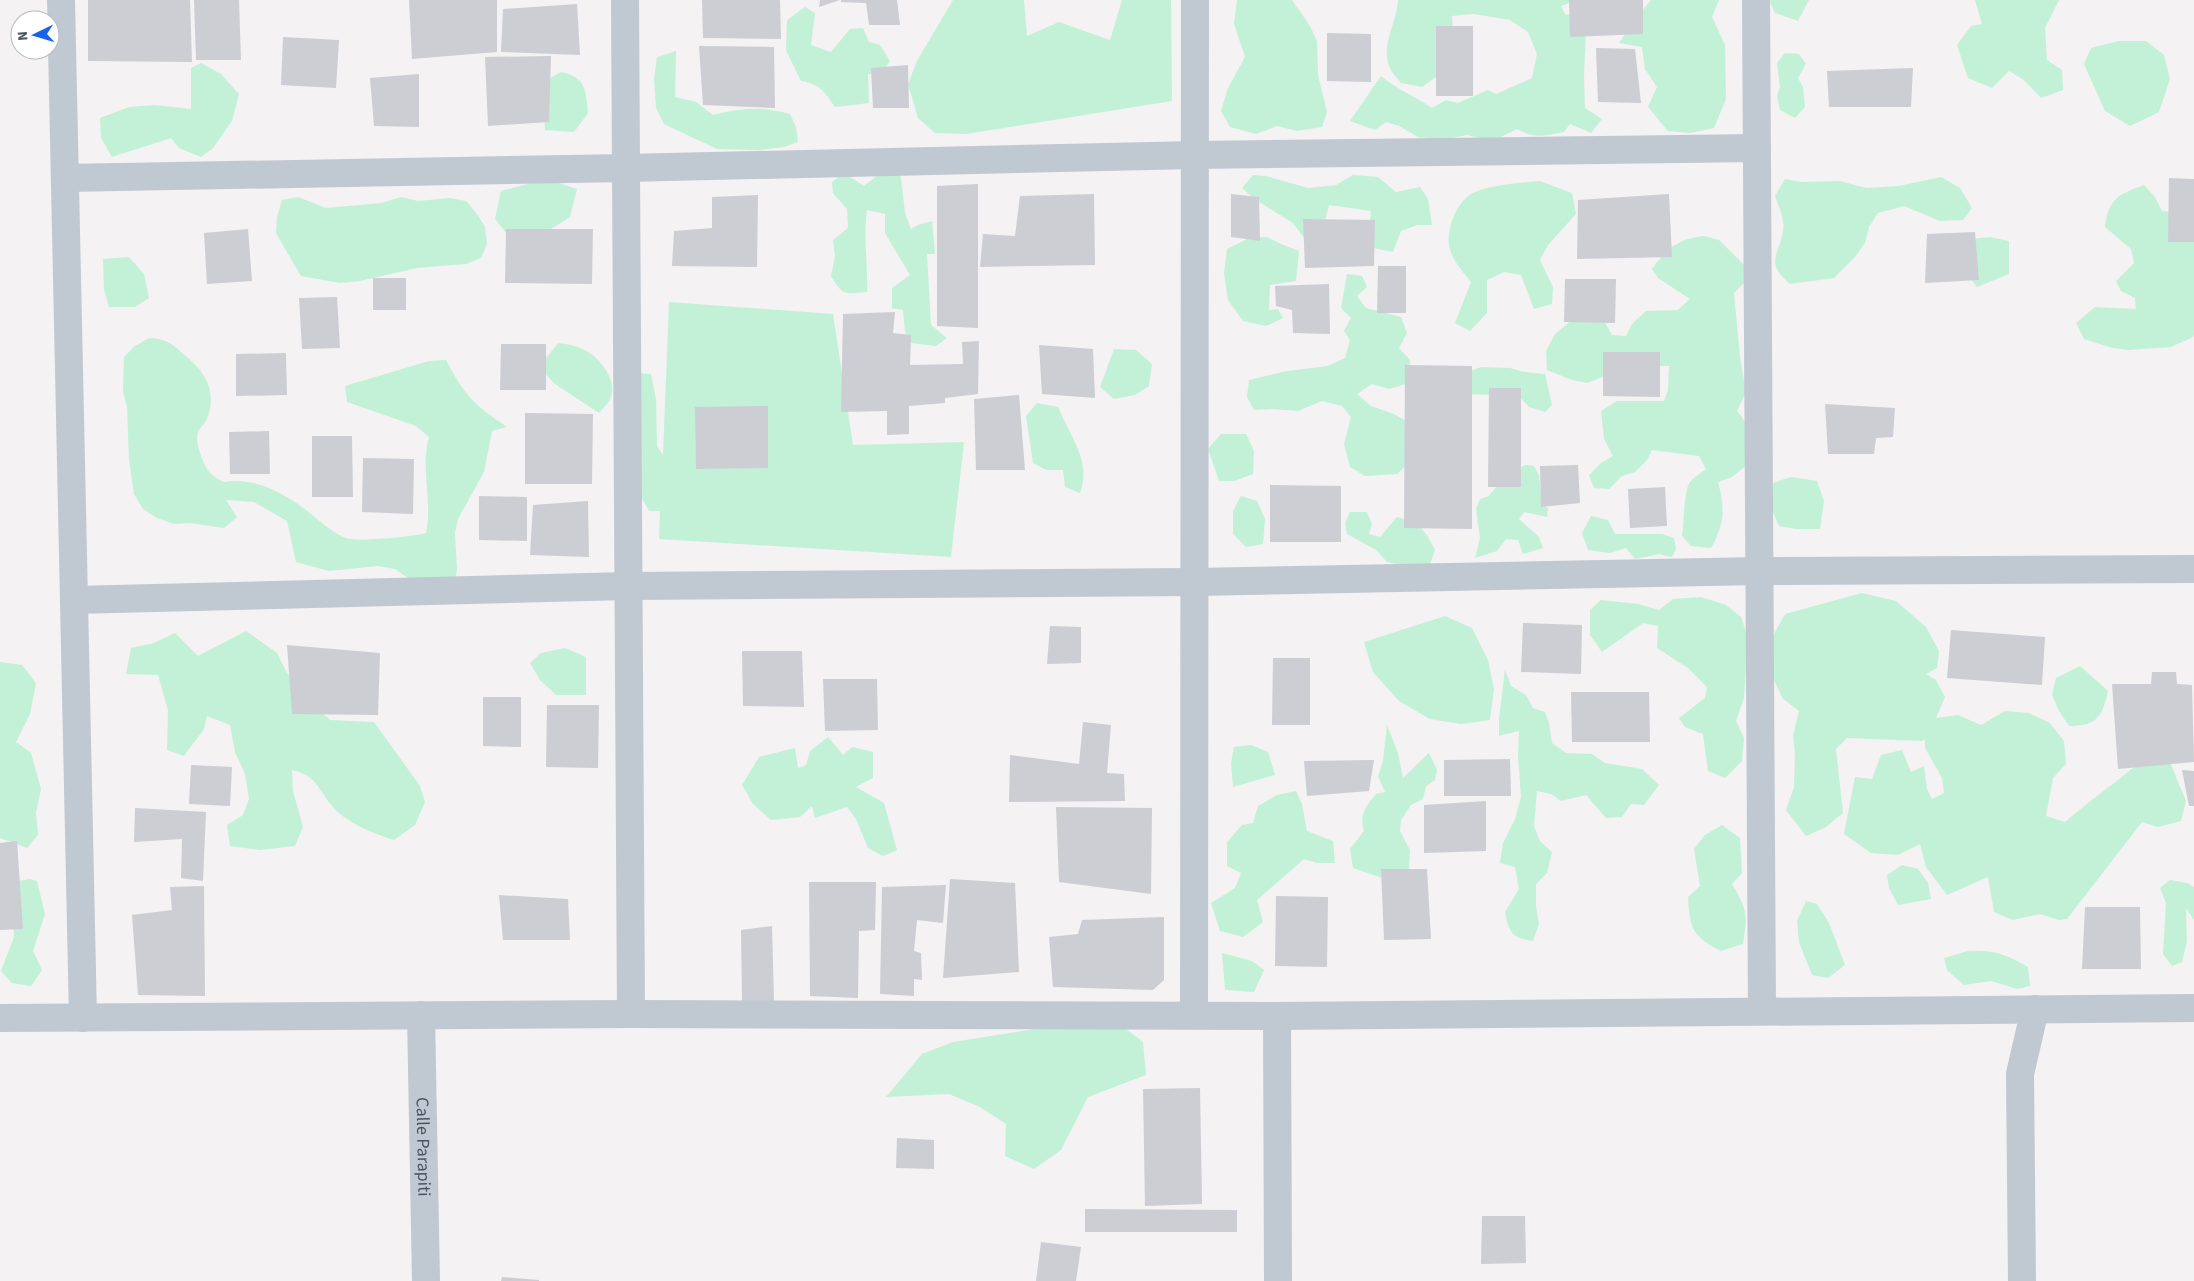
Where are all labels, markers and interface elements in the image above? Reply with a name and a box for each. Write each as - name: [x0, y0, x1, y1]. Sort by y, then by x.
- north arrow: [10, 10, 60, 60]
- text: N: [13, 31, 33, 42]
- street label: Calle Parapiti: [410, 1097, 436, 1197]

